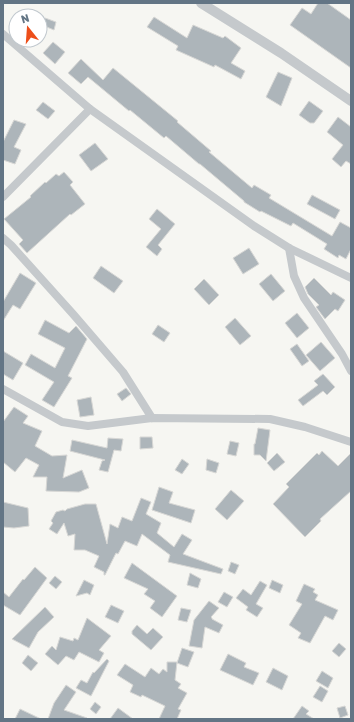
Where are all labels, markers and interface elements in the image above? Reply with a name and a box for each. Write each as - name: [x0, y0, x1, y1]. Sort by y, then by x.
- north arrow: [8, 8, 48, 48]
- text: N: [20, 12, 31, 26]

